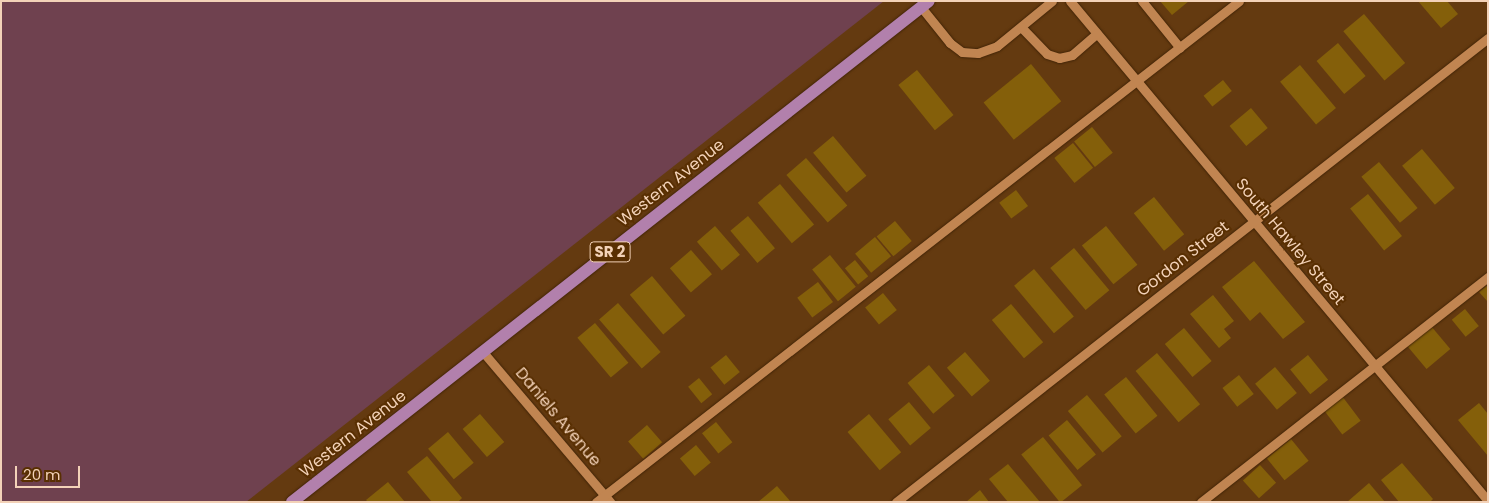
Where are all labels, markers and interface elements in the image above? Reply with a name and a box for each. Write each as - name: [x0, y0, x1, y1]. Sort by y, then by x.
- street label: Western Avenue: [614, 135, 728, 231]
- street label: South Hawley Street: [1231, 175, 1349, 309]
- street label: Gordon Street: [1133, 217, 1233, 301]
- road number: SR 2: [589, 240, 631, 264]
- street label: Daniels Avenue: [511, 364, 605, 470]
- street label: Western Avenue: [296, 386, 410, 482]
- scale bar: [18, 456, 82, 488]
- text: 20 m: [23, 464, 61, 485]

